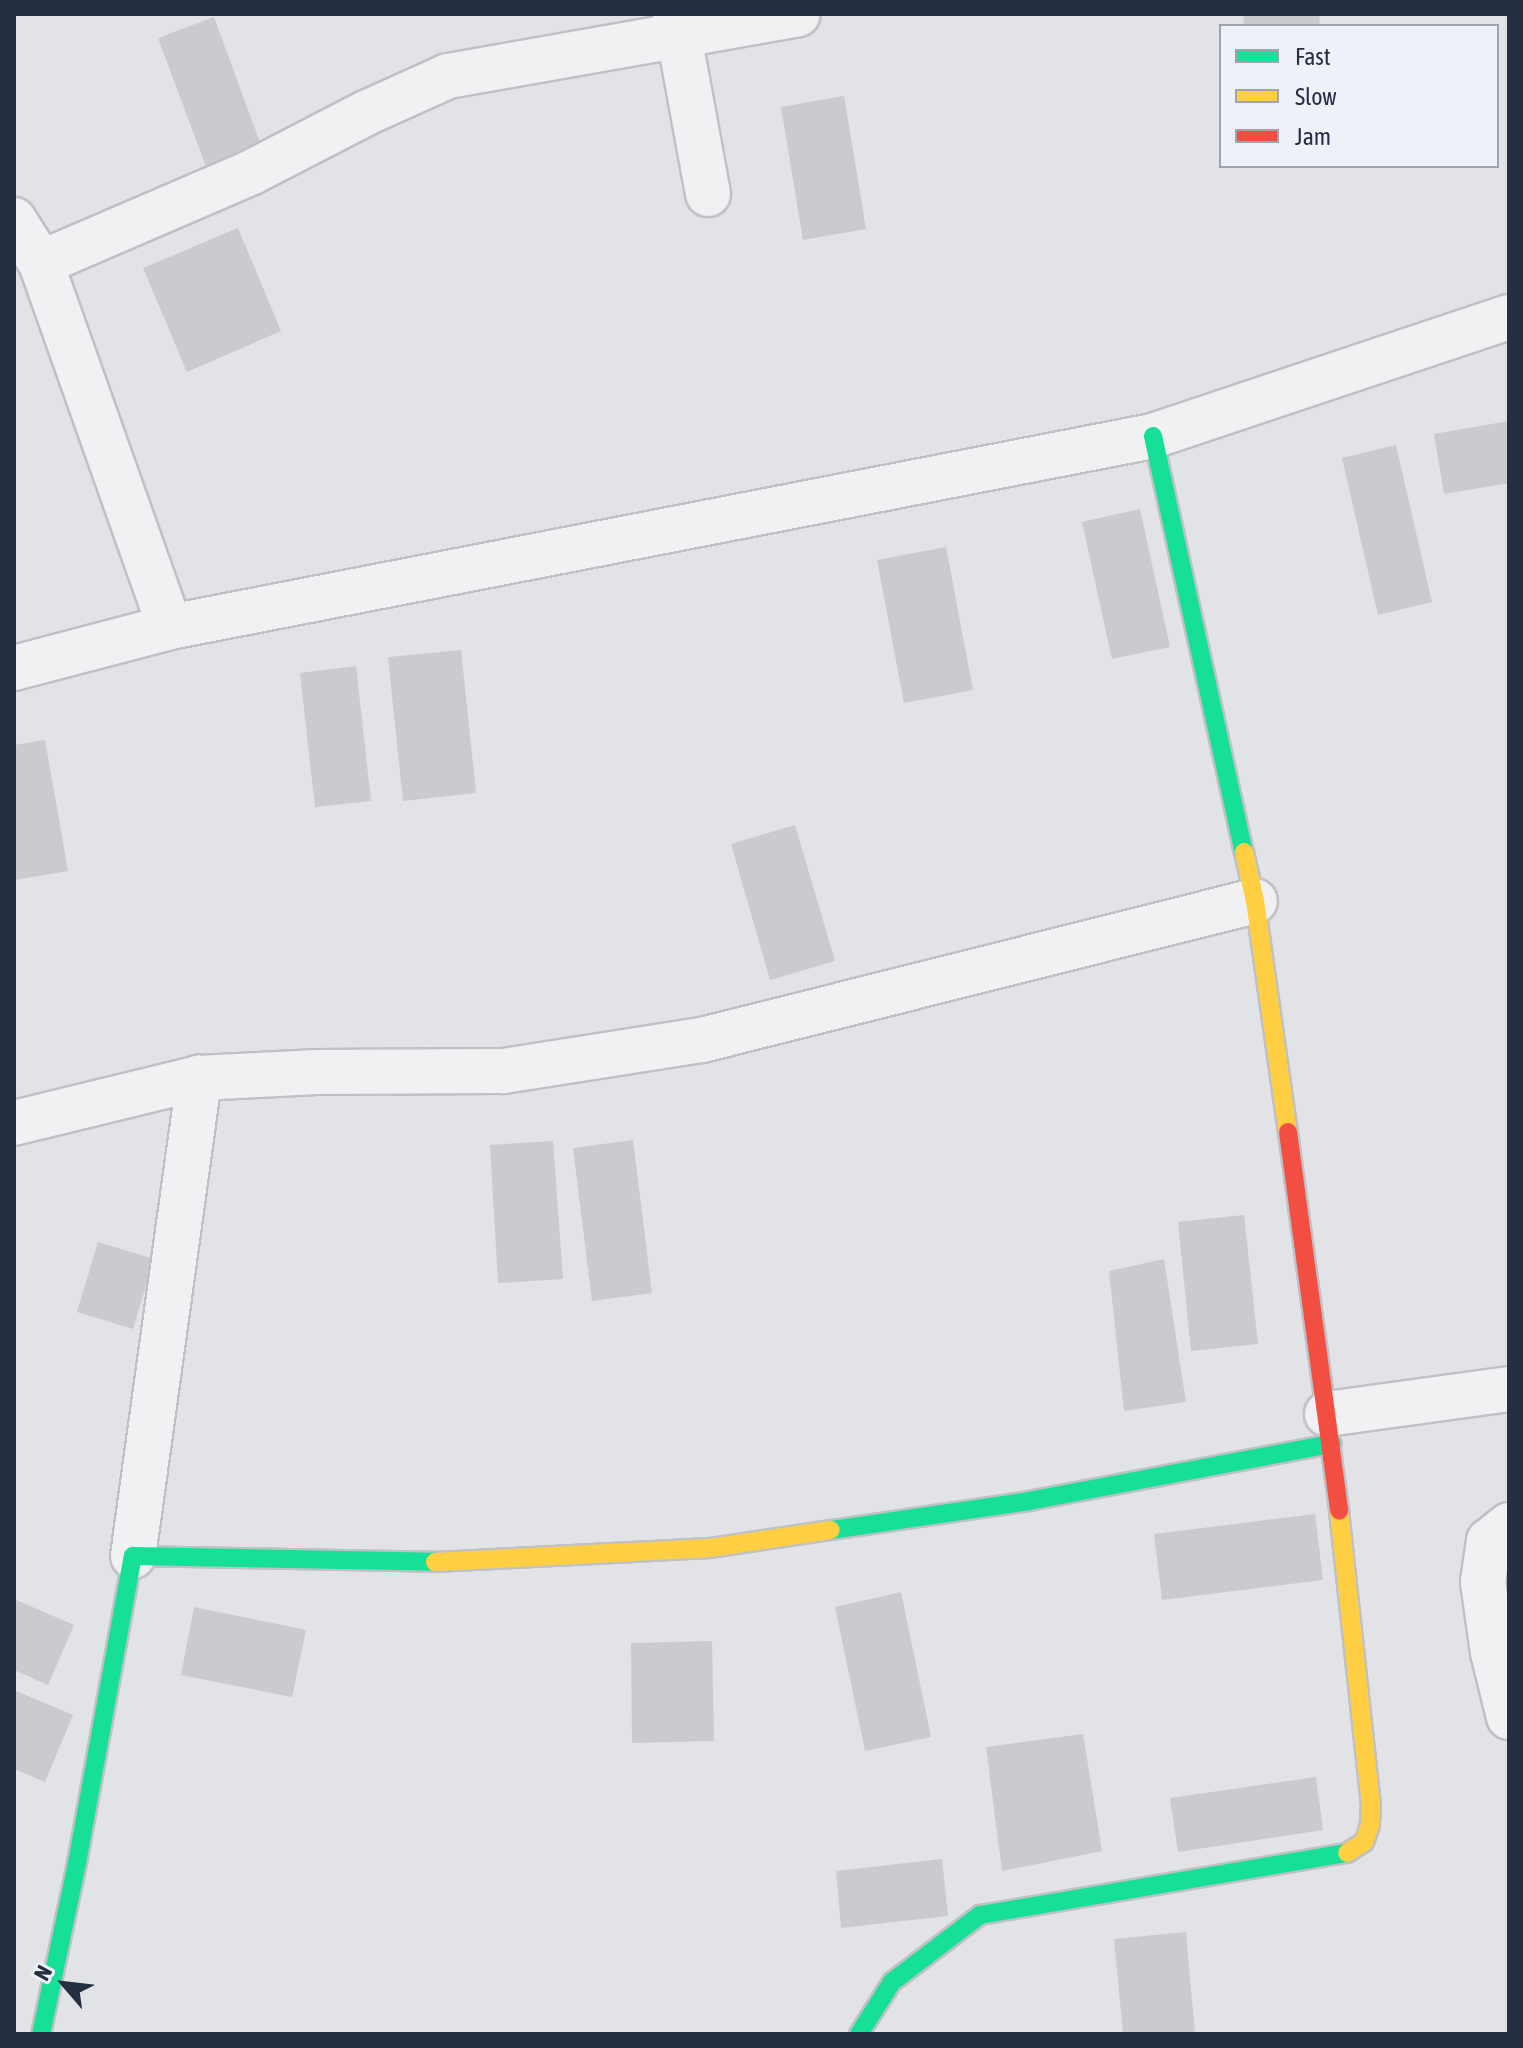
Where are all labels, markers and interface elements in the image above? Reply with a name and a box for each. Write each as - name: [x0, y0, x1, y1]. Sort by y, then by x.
- legend: [1219, 24, 1499, 168]
- text: Fast: [1295, 43, 1331, 70]
- text: Slow: [1295, 83, 1337, 110]
- text: Jam: [1295, 123, 1331, 150]
- north arrow: [24, 1944, 104, 2024]
- text: N: [28, 1961, 57, 1985]

